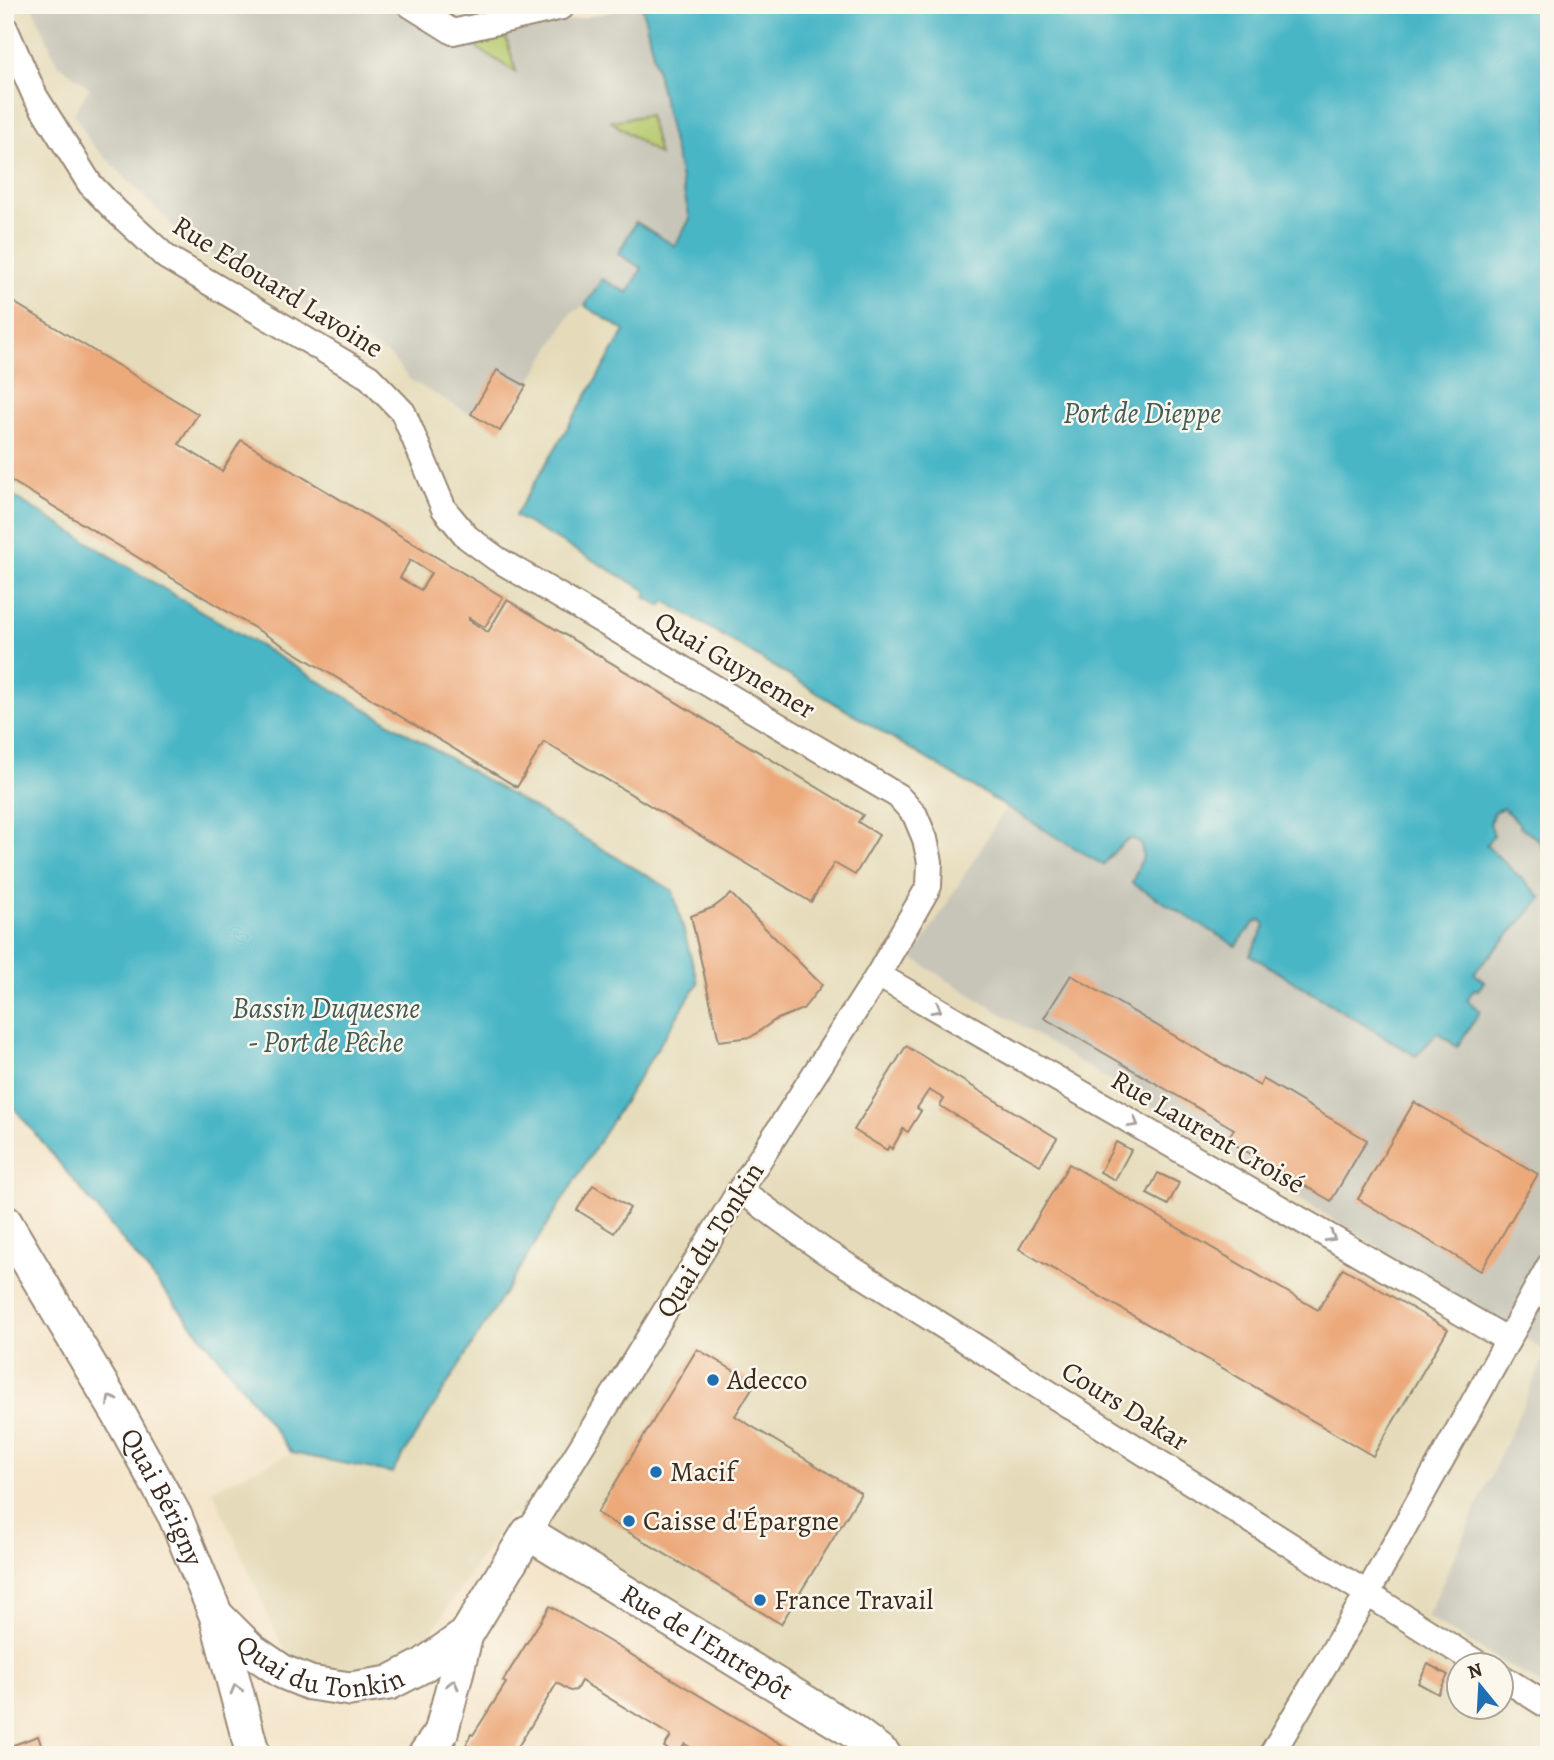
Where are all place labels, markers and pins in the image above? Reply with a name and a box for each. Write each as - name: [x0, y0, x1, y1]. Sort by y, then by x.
- place label: Adecco: [726, 1361, 807, 1399]
- marker: Adecco: [705, 1372, 721, 1388]
- place label: Macif: [670, 1453, 739, 1491]
- marker: Macif: [648, 1464, 664, 1480]
- place label: Caisse d'Épargne: [643, 1502, 839, 1540]
- marker: Caisse d'Épargne: [621, 1513, 637, 1529]
- place label: France Travail: [774, 1581, 934, 1619]
- marker: France Travail: [752, 1592, 768, 1608]

